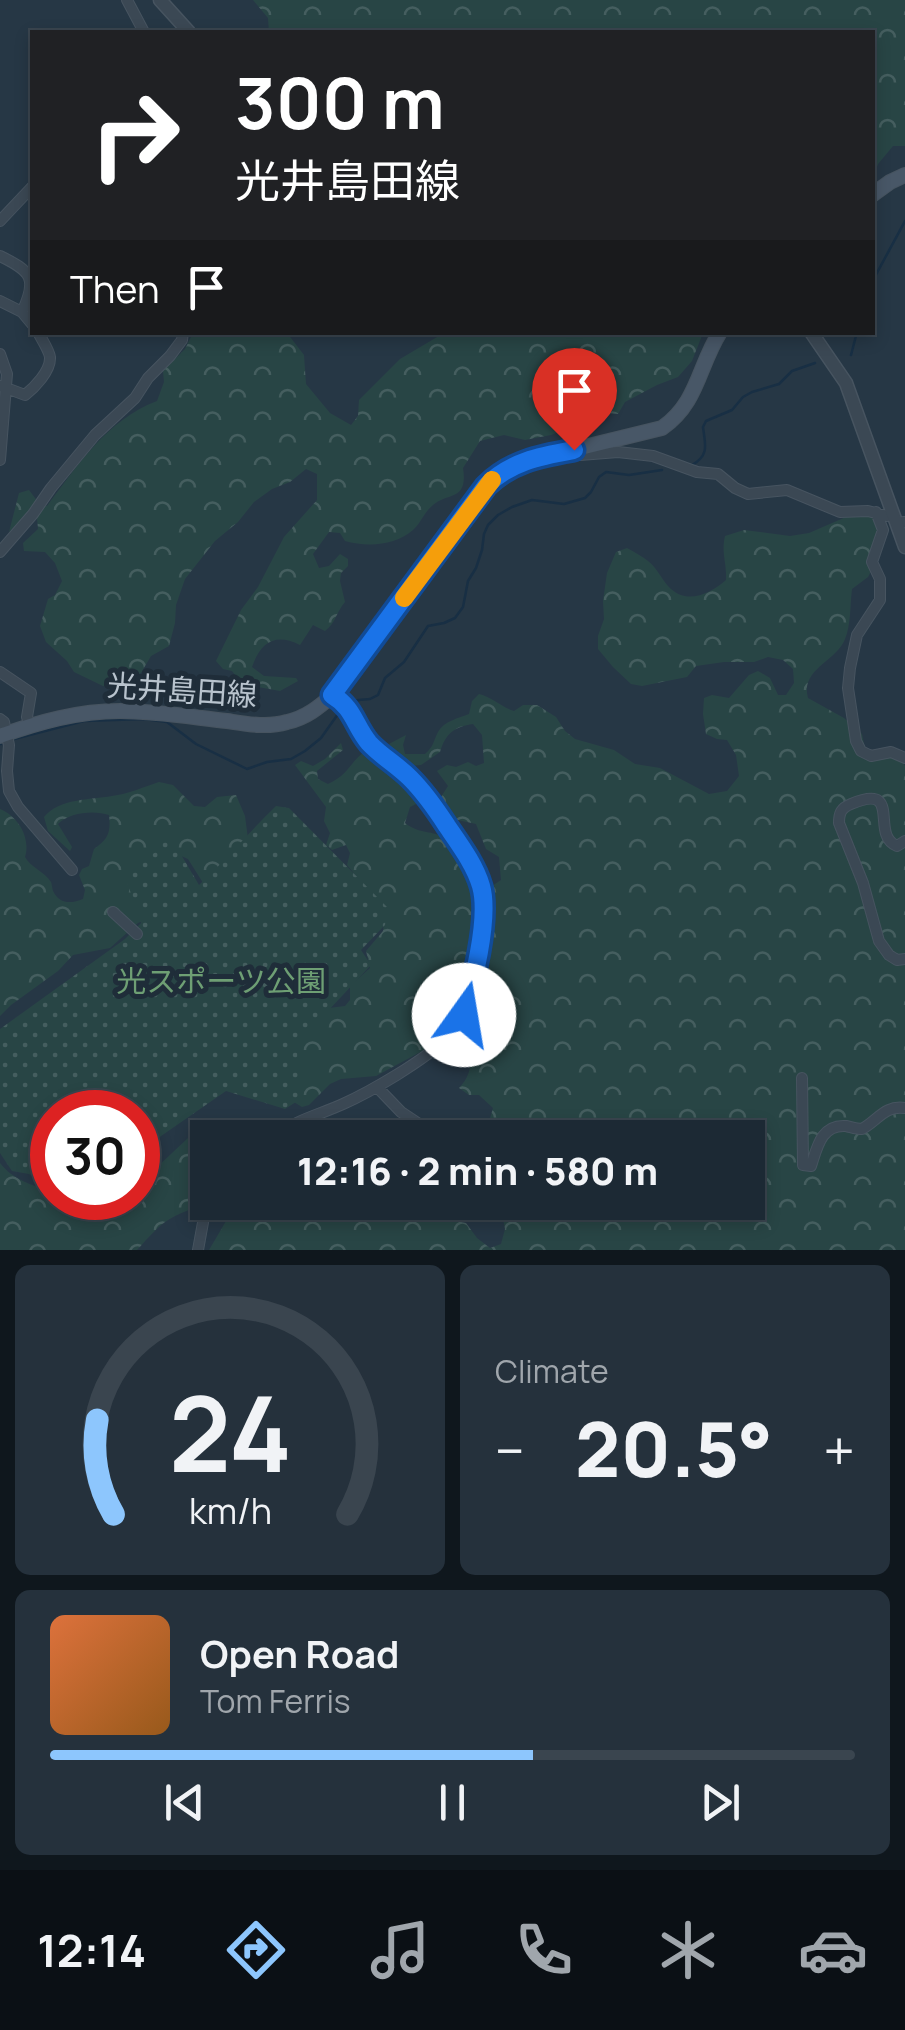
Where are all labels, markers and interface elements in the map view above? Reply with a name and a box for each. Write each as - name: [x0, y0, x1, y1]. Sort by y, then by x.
- text: 300 m: [235, 54, 445, 150]
- icon: right: [70, 70, 200, 200]
- text: 光井島田線: [235, 149, 460, 211]
- icon: arrive: [179, 260, 234, 315]
- text: Then: [70, 262, 159, 314]
- pin: [532, 348, 617, 451]
- icon: arrive: [547, 363, 602, 418]
- street label: 光井島田線: [106, 664, 258, 715]
- park label: 光スポーツ公園: [116, 960, 326, 1001]
- position arrow: [412, 963, 516, 1067]
- speed limit sign: 30: [30, 1090, 160, 1220]
- text: 12:16 · 2 min · 580 m: [297, 1144, 658, 1196]
- text: Climate: [495, 1349, 609, 1393]
- text: 24: [168, 1361, 292, 1503]
- text: 20.5°: [575, 1397, 773, 1500]
- text: −: [495, 1412, 525, 1488]
- text: +: [823, 1412, 855, 1488]
- text: km/h: [188, 1486, 272, 1535]
- text: Open Road: [200, 1627, 399, 1679]
- text: Tom Ferris: [200, 1679, 351, 1723]
- icon: previous: [157, 1775, 212, 1830]
- icon: pause: [425, 1775, 480, 1830]
- icon: next: [693, 1775, 748, 1830]
- icon: directions: [221, 1915, 291, 1985]
- icon: music: [365, 1915, 435, 1985]
- icon: phone: [509, 1915, 579, 1985]
- icon: climate: [653, 1915, 723, 1985]
- icon: car: [798, 1915, 868, 1985]
- text: 12:14: [37, 1919, 146, 1981]

